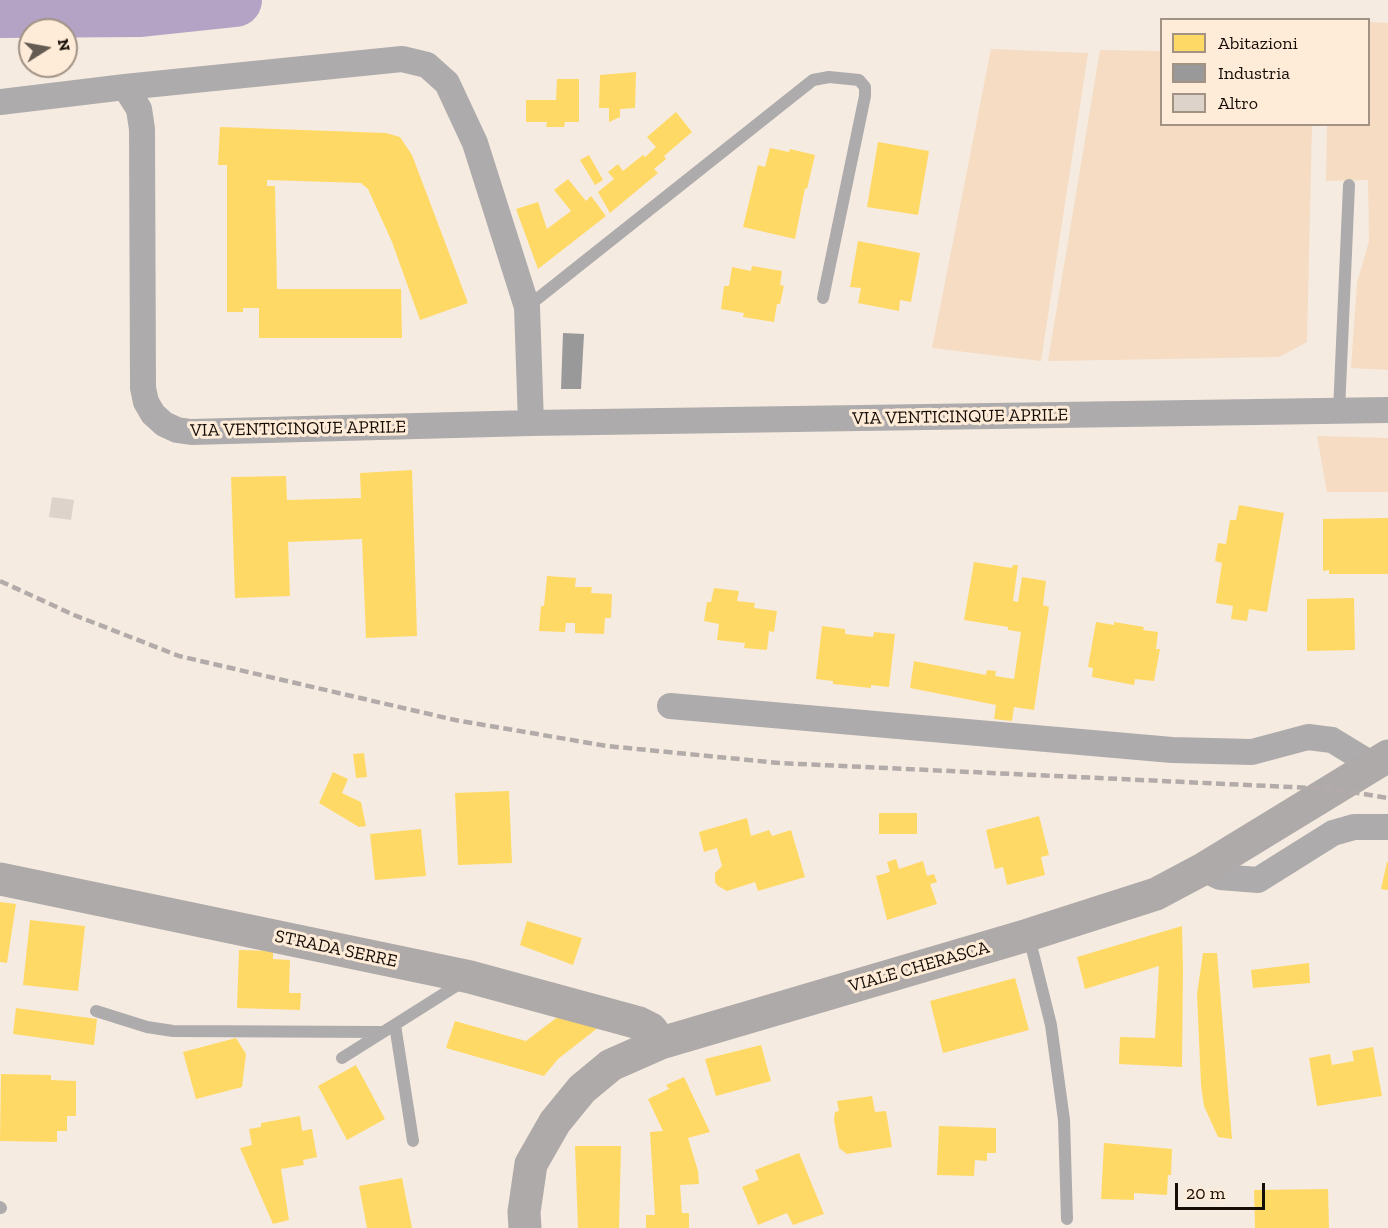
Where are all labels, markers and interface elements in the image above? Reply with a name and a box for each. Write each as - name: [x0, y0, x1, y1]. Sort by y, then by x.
- north arrow: [18, 18, 78, 78]
- legend: [1160, 18, 1370, 126]
- text: Abitazioni: [1218, 32, 1298, 54]
- text: N: [54, 37, 75, 53]
- text: Industria: [1218, 62, 1290, 84]
- text: Altro: [1218, 92, 1258, 114]
- street label: VIA VENTICINQUE APRILE: [852, 404, 1068, 430]
- street label: VIA VENTICINQUE APRILE: [190, 416, 406, 442]
- street label: STRADA SERRE: [273, 926, 399, 972]
- street label: VIALE CHERASCA: [846, 937, 992, 997]
- scale bar: [1178, 1171, 1268, 1209]
- text: 20 m: [1186, 1182, 1225, 1204]

